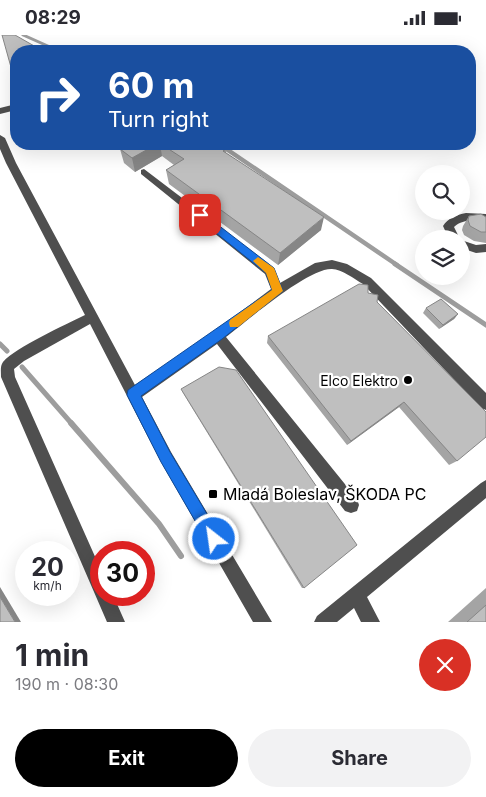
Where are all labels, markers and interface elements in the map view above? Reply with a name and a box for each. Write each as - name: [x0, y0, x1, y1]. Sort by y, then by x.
- text: 08:29: [25, 6, 81, 29]
- text: 60 m: [108, 64, 195, 106]
- icon: right: [25, 65, 90, 130]
- text: Turn right: [108, 106, 209, 132]
- map controls: [415, 165, 470, 285]
- button: search: [415, 165, 470, 220]
- pin: [179, 194, 221, 236]
- icon: arrive: [186, 201, 214, 229]
- button: layers: [415, 230, 470, 285]
- place label: Elco Elektro: [320, 372, 398, 389]
- marker: Elco Elektro: [402, 374, 414, 386]
- place label: Mladá Boleslav, ŠKODA PC: [223, 484, 426, 504]
- marker: Mladá Boleslav, ŠKODA PC: [207, 488, 219, 500]
- position arrow: [187, 512, 239, 564]
- speed limit sign: 30: [90, 541, 155, 606]
- text: 20: [31, 552, 64, 582]
- text: km/h: [33, 578, 62, 593]
- text: 1 min: [15, 637, 89, 673]
- button: close: [419, 639, 471, 691]
- text: 190 m · 08:30: [15, 674, 118, 694]
- button: Exit: [15, 729, 238, 787]
- button: Share: [248, 729, 471, 787]

